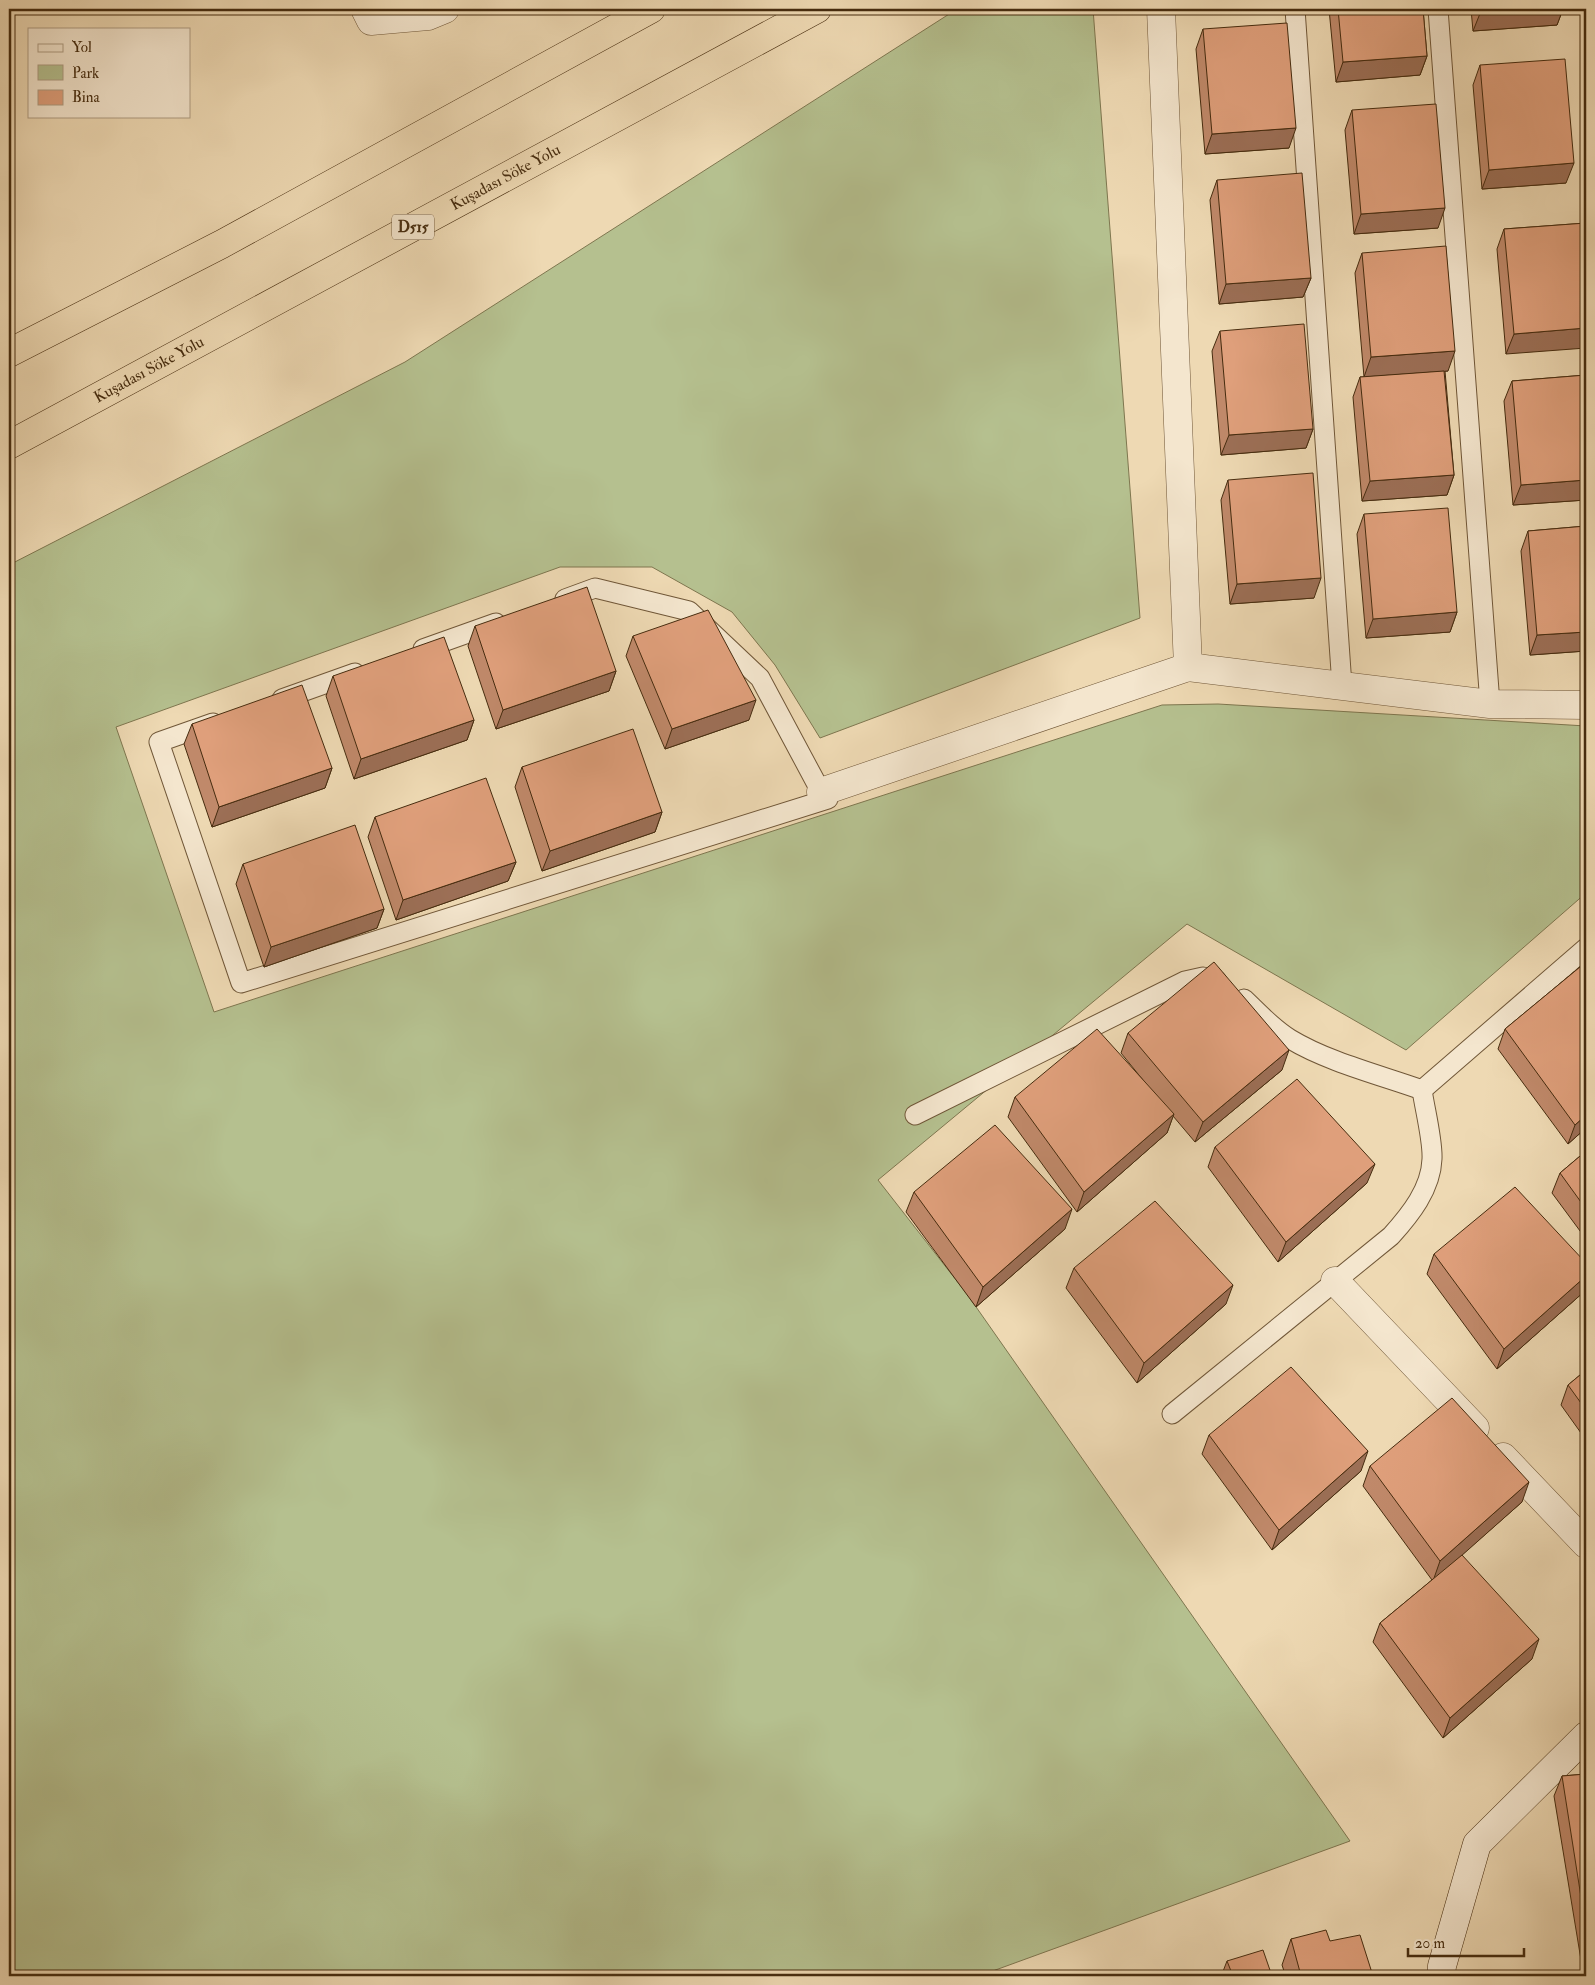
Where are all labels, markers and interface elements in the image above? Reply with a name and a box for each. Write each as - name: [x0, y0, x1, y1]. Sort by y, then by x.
- legend: [28, 28, 190, 118]
- text: Yol: [72, 38, 92, 57]
- text: Park: [72, 64, 99, 83]
- text: Bina: [72, 88, 100, 107]
- street label: Kuşadası Söke Yolu: [447, 139, 564, 215]
- road number: D515: [392, 214, 434, 240]
- street label: Kuşadası Söke Yolu: [90, 332, 207, 407]
- scale bar: [1408, 1925, 1524, 1957]
- text: 20 m: [1415, 1934, 1445, 1953]

